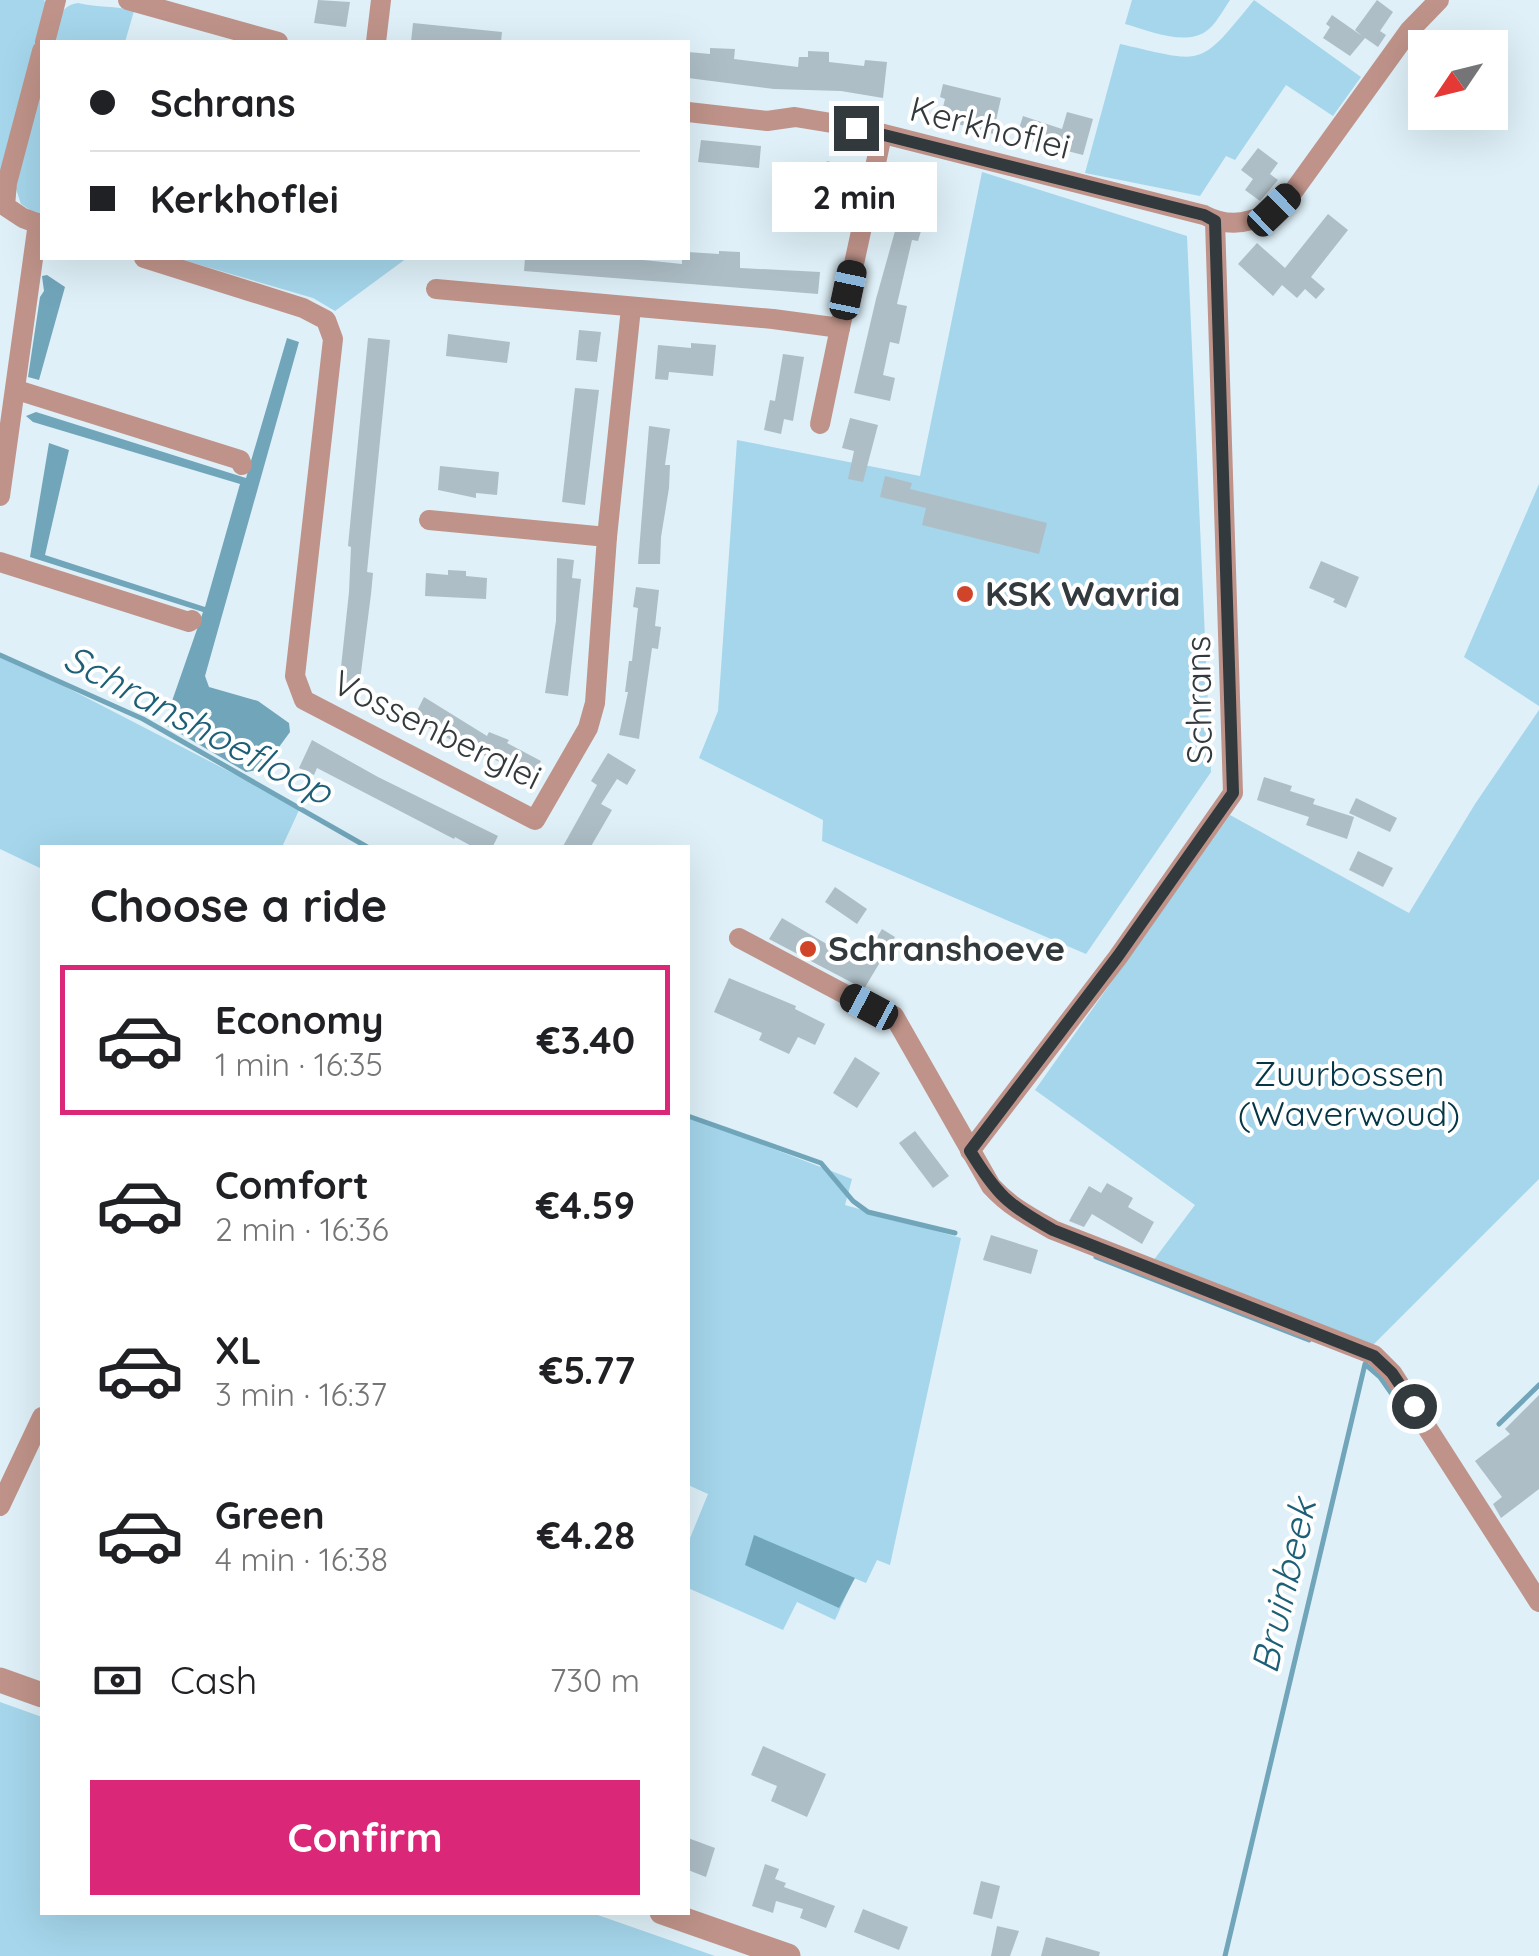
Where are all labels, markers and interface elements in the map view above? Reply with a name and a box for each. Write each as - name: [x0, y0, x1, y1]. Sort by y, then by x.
- north arrow: [1408, 30, 1508, 130]
- map controls: [1408, 30, 1508, 130]
- text: Schrans: [150, 79, 296, 127]
- street label: Kerkhoflei: [906, 86, 1075, 168]
- route end: [834, 106, 879, 151]
- callout: 2 min: [774, 163, 938, 233]
- text: Kerkhoflei: [150, 175, 339, 223]
- text: 2 min: [813, 177, 896, 217]
- car: [1242, 178, 1306, 242]
- car: [827, 258, 869, 322]
- place label: KSK Wavria: [985, 571, 1181, 615]
- marker: KSK Wavria: [954, 583, 976, 605]
- water label: Schranshoefloop: [56, 633, 343, 816]
- street label: Schrans: [1175, 635, 1221, 765]
- street label: Vossenberglei: [326, 660, 549, 799]
- text: Choose a ride: [90, 877, 387, 933]
- place label: Schranshoeve: [828, 926, 1065, 970]
- marker: Schranshoeve: [797, 938, 819, 960]
- car: [835, 980, 903, 1034]
- icon: car: [95, 995, 185, 1085]
- text: Economy: [215, 996, 384, 1044]
- text: €3.40: [537, 1016, 635, 1064]
- text: 1 min · 16:35: [215, 1044, 383, 1084]
- park label: Zuurbossen (Waverwoud): [1238, 1051, 1460, 1135]
- icon: car: [95, 1160, 185, 1250]
- text: Comfort: [215, 1161, 369, 1209]
- text: €4.59: [536, 1181, 635, 1229]
- text: 2 min · 16:36: [215, 1209, 389, 1249]
- icon: car: [95, 1325, 185, 1415]
- text: XL: [215, 1326, 261, 1374]
- text: €5.77: [540, 1346, 635, 1394]
- text: 3 min · 16:37: [215, 1374, 387, 1414]
- route start: [1392, 1384, 1437, 1429]
- icon: car: [95, 1490, 185, 1580]
- water label: Bruinbeek: [1240, 1490, 1327, 1678]
- text: Green: [215, 1491, 325, 1539]
- text: €4.28: [537, 1511, 635, 1559]
- text: 4 min · 16:38: [215, 1539, 388, 1579]
- icon: cash: [90, 1653, 145, 1708]
- text: Cash: [170, 1656, 257, 1704]
- text: 730 m: [550, 1660, 640, 1700]
- button: Confirm: [90, 1780, 640, 1895]

